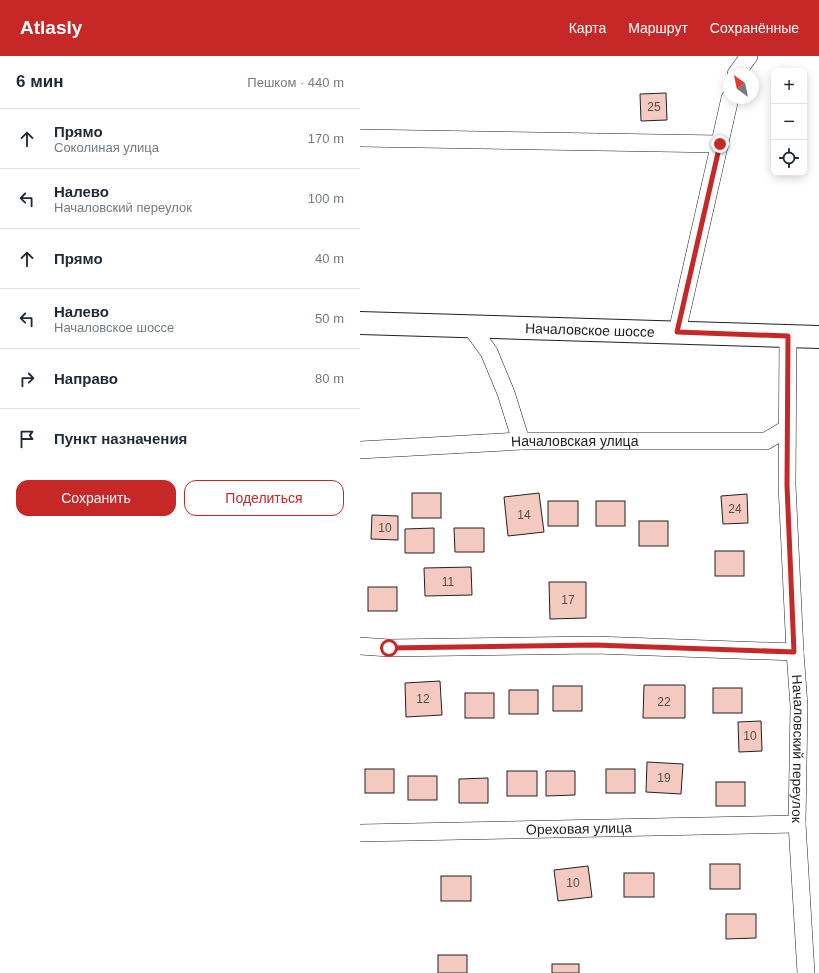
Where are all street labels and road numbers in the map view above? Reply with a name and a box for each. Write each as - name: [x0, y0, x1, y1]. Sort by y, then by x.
- street label: Началовское шоссе: [525, 320, 655, 340]
- street label: Началовская улица: [511, 433, 639, 450]
- street label: Началовский переулок: [789, 674, 807, 824]
- street label: Ореховая улица: [526, 819, 632, 838]

